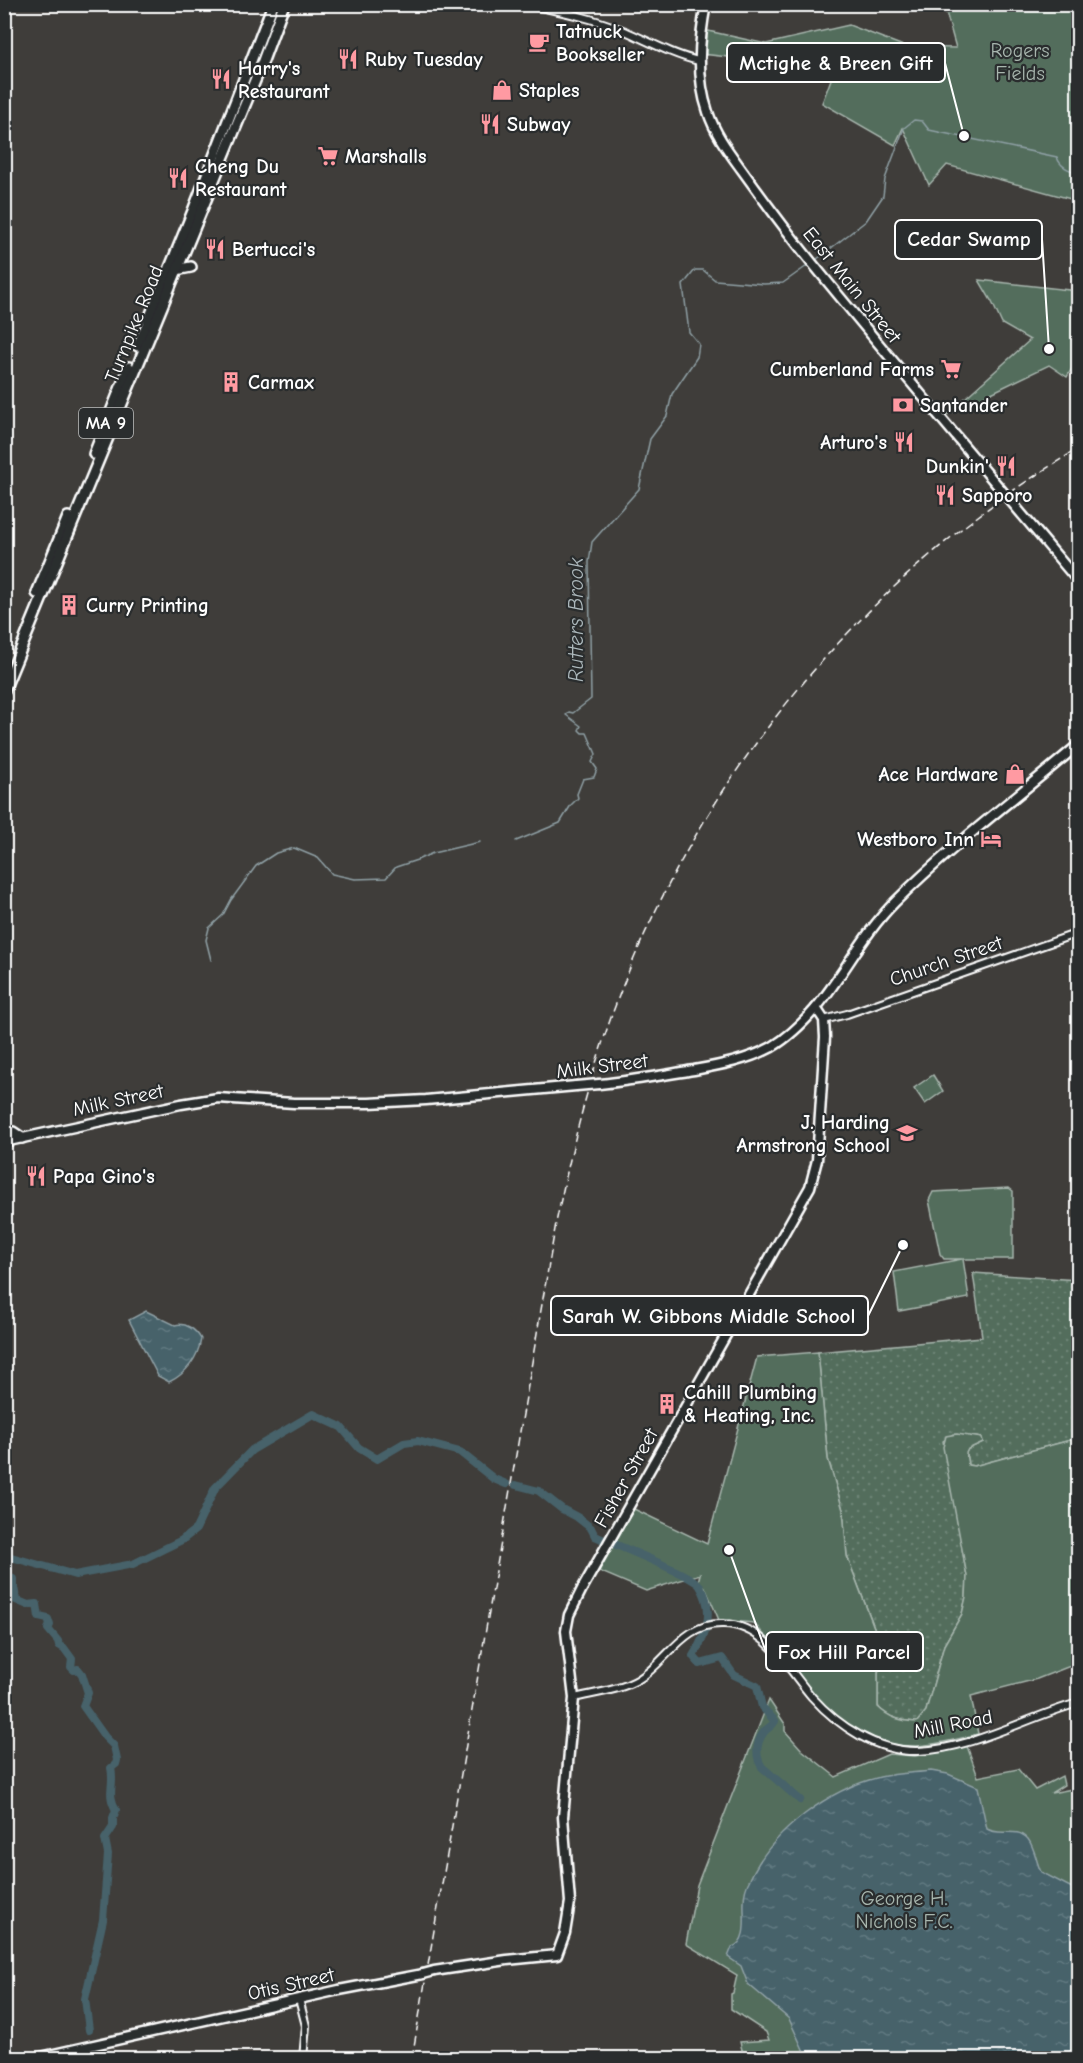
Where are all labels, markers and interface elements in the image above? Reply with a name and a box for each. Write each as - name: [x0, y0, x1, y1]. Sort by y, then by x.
- place label: Tatnuck Bookseller: [556, 20, 644, 66]
- cafe icon: Tatnuck Bookseller: [527, 30, 551, 54]
- park label: Rogers Fields: [990, 39, 1050, 85]
- callout: Mctighe & Breen Gift: [727, 43, 945, 82]
- restaurant icon: Ruby Tuesday: [336, 47, 360, 71]
- place label: Ruby Tuesday: [365, 48, 483, 71]
- text: Mctighe & Breen Gift: [739, 51, 934, 75]
- place label: Harry's Restaurant: [238, 57, 330, 103]
- restaurant icon: Harry's Restaurant: [209, 67, 233, 91]
- shop icon: Staples: [490, 78, 514, 102]
- place label: Staples: [519, 79, 580, 102]
- restaurant icon: Subway: [478, 112, 502, 136]
- place label: Subway: [507, 113, 571, 136]
- supermarket icon: Marshalls: [316, 144, 340, 168]
- place label: Marshalls: [345, 145, 427, 168]
- place label: Cheng Du Restaurant: [195, 155, 287, 201]
- restaurant icon: Cheng Du Restaurant: [166, 166, 190, 190]
- callout: Cedar Swamp: [895, 220, 1042, 259]
- street label: East Main Street: [798, 222, 907, 349]
- text: Cedar Swamp: [907, 227, 1031, 251]
- restaurant icon: Bertucci's: [203, 237, 227, 261]
- place label: Bertucci's: [232, 238, 315, 261]
- street label: Turnpike Road: [100, 262, 168, 386]
- supermarket icon: Cumberland Farms: [939, 357, 963, 381]
- place label: Cumberland Farms: [770, 358, 934, 381]
- building icon: Carmax: [219, 370, 243, 394]
- place label: Carmax: [248, 371, 314, 394]
- bank icon: Santander: [891, 393, 915, 417]
- place label: Santander: [920, 394, 1007, 417]
- road number: MA 9: [79, 408, 133, 438]
- restaurant icon: Arturo's: [892, 430, 916, 454]
- place label: Arturo's: [820, 431, 887, 454]
- restaurant icon: Dunkin': [994, 454, 1018, 478]
- place label: Dunkin': [926, 455, 989, 478]
- restaurant icon: Sapporo: [933, 483, 957, 507]
- place label: Sapporo: [962, 484, 1032, 507]
- water label: Rutters Brook: [564, 557, 588, 682]
- building icon: Curry Printing: [57, 593, 81, 617]
- place label: Curry Printing: [86, 594, 209, 617]
- shop icon: Ace Hardware: [1003, 762, 1027, 786]
- place label: Ace Hardware: [878, 763, 998, 786]
- hotel icon: Westboro Inn: [979, 827, 1003, 851]
- place label: Westboro Inn: [857, 828, 974, 851]
- street label: Church Street: [887, 931, 1007, 991]
- street label: Milk Street: [555, 1049, 650, 1083]
- street label: Milk Street: [71, 1079, 167, 1121]
- place label: J. Harding Armstrong School: [737, 1111, 890, 1157]
- school or university icon: J. Harding Armstrong School: [895, 1121, 919, 1145]
- restaurant icon: Papa Gino's: [24, 1164, 48, 1188]
- place label: Papa Gino's: [53, 1165, 155, 1188]
- callout: Sarah W. Gibbons Middle School: [551, 1296, 868, 1335]
- text: Sarah W. Gibbons Middle School: [563, 1304, 855, 1328]
- place label: Cahill Plumbing & Heating, Inc.: [684, 1381, 817, 1427]
- building icon: Cahill Plumbing & Heating, Inc.: [655, 1392, 679, 1416]
- street label: Fisher Street: [589, 1423, 663, 1532]
- callout: Fox Hill Parcel: [766, 1632, 923, 1671]
- text: Fox Hill Parcel: [777, 1640, 911, 1664]
- street label: Mill Road: [912, 1705, 994, 1743]
- park label: George H. Nichols F.C.: [855, 1887, 953, 1933]
- street label: Otis Street: [245, 1963, 338, 2005]

